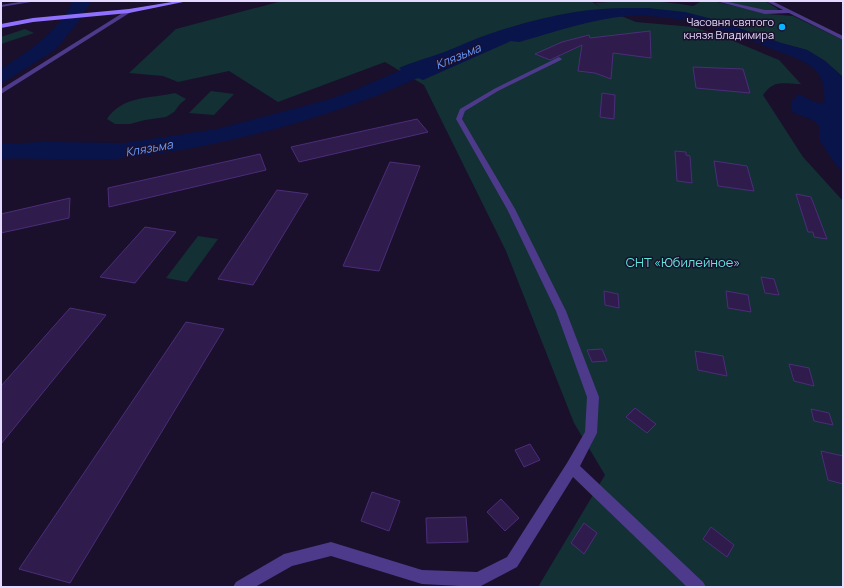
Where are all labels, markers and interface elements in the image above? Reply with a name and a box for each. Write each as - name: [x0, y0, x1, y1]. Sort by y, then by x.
- place label: Часовня святого князя Владимира: [684, 14, 774, 42]
- marker: Часовня святого князя Владимира: [777, 22, 787, 32]
- water label: Клязьма: [433, 38, 484, 73]
- water label: Клязьма: [124, 135, 175, 161]
- park label: СНТ «Юбилейное»: [626, 253, 740, 271]

